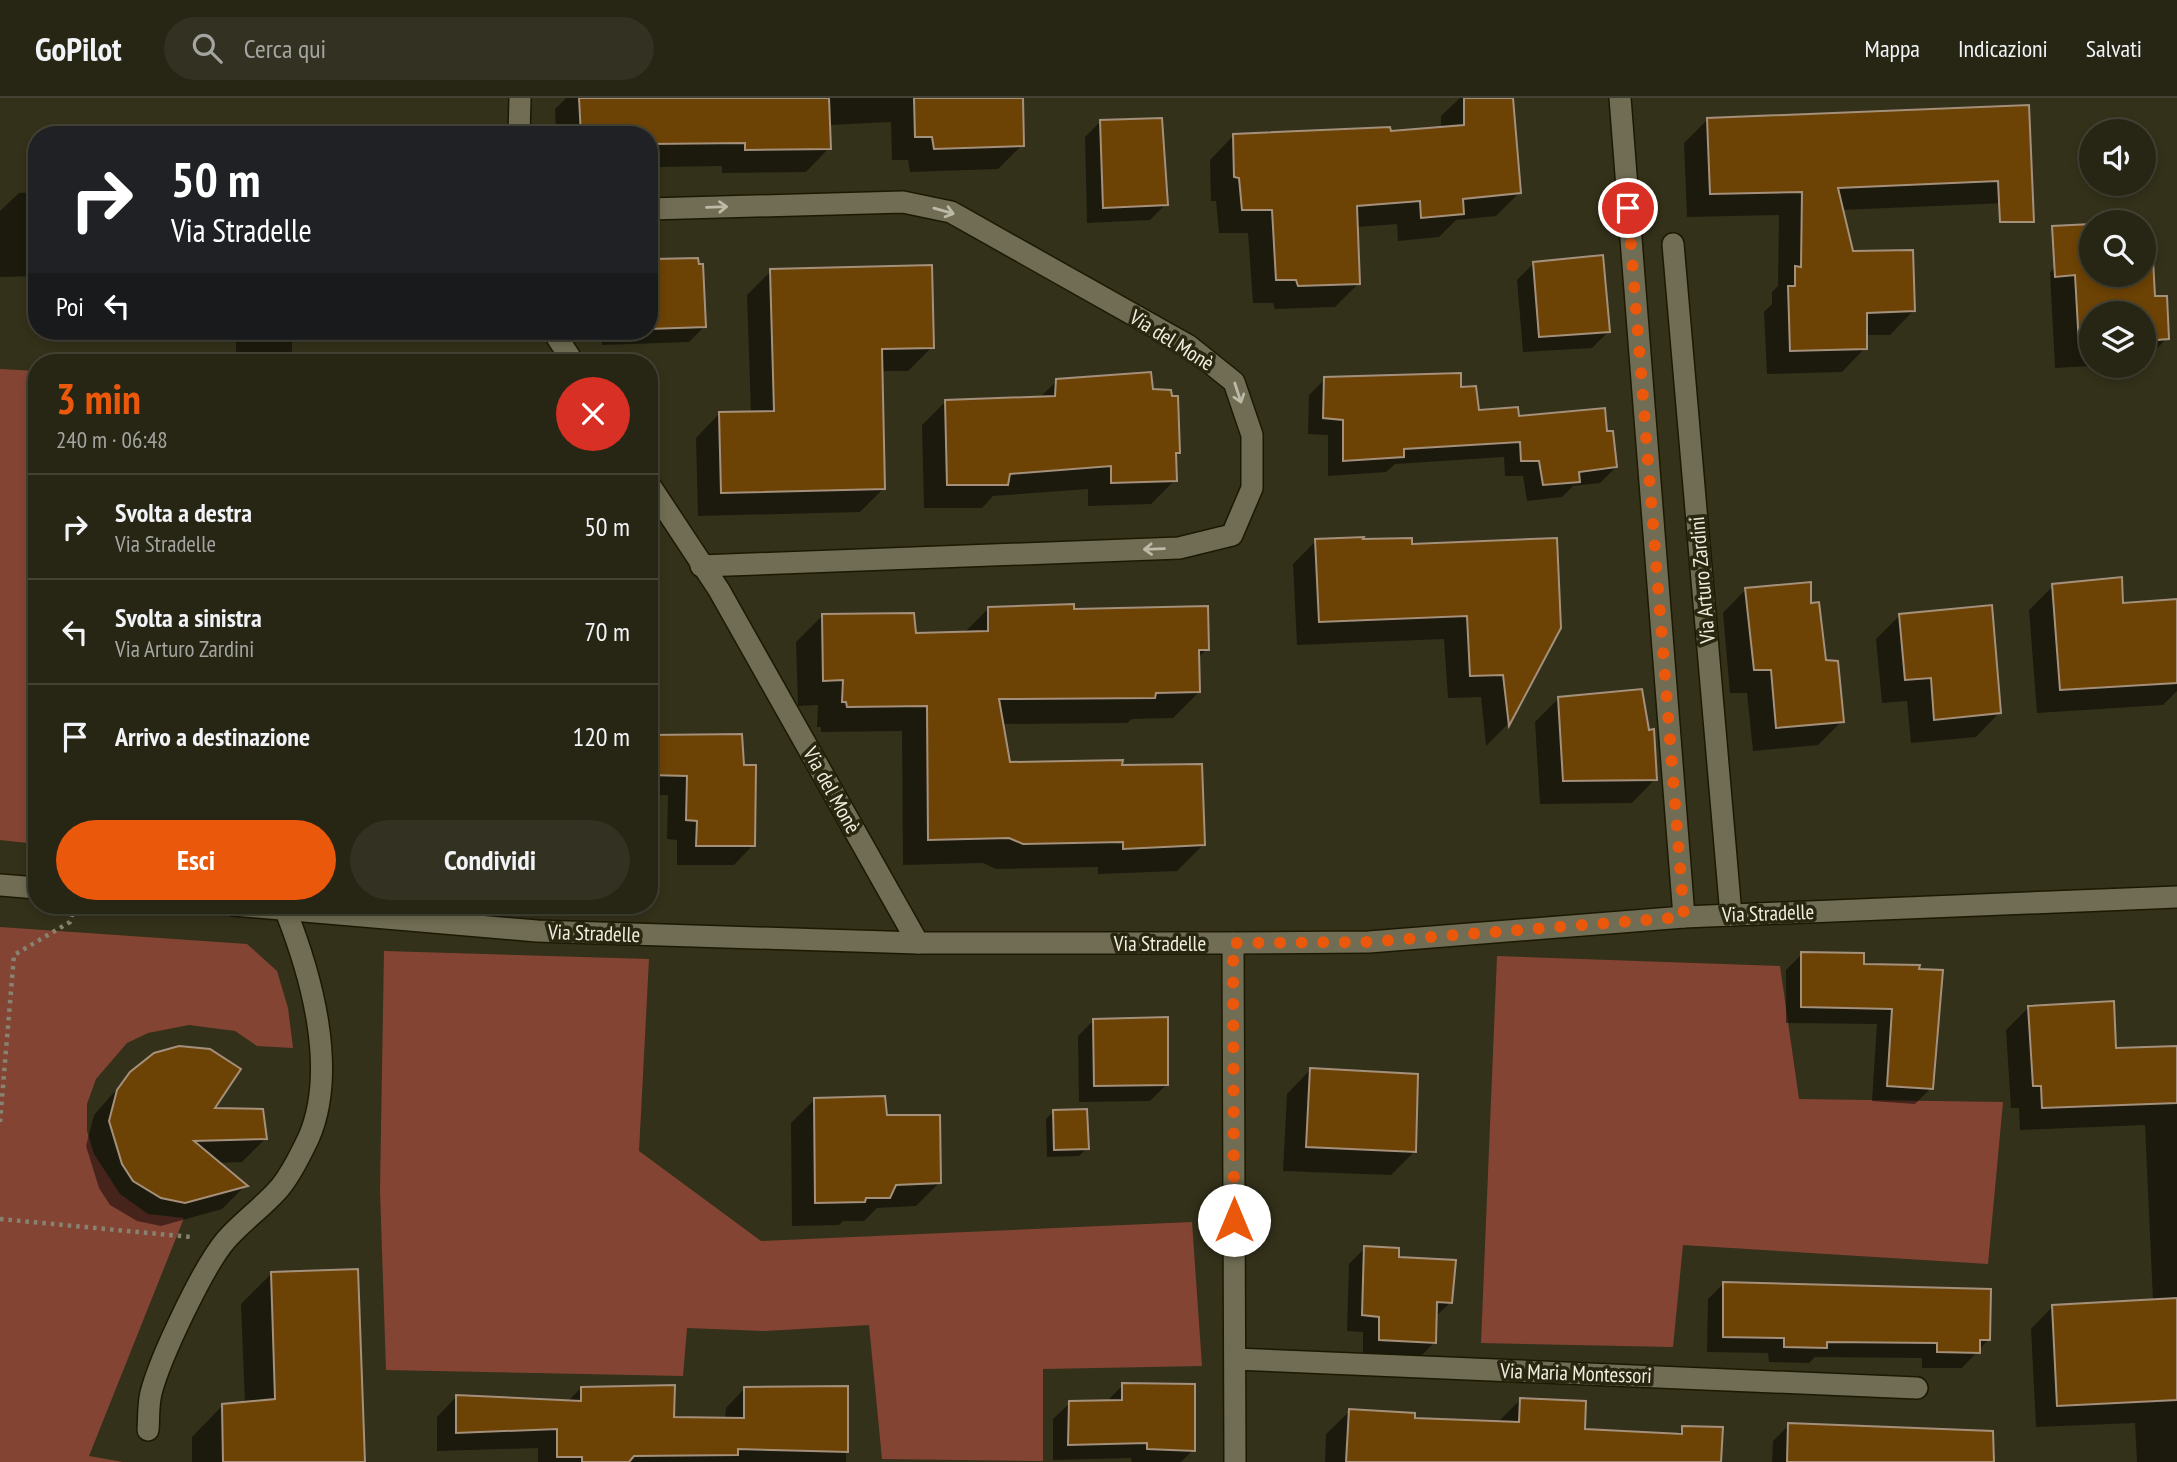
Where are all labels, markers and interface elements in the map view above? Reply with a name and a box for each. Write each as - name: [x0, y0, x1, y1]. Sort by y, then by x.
- search box: [164, 17, 654, 80]
- text: GoPilot: [35, 27, 122, 70]
- icon: search: [188, 29, 226, 67]
- text: Cerca qui: [244, 32, 326, 65]
- text: Mappa: [1865, 33, 1920, 64]
- text: Indicazioni: [1958, 33, 2048, 64]
- text: Salvati: [2086, 33, 2142, 64]
- map controls: [2079, 119, 2156, 378]
- button: sound: [2079, 119, 2156, 196]
- text: 50 m: [171, 147, 260, 211]
- icon: right: [56, 154, 147, 245]
- pin: [1598, 178, 1658, 238]
- icon: arrive: [1609, 189, 1647, 227]
- one-way arrow: [706, 201, 729, 214]
- one-way arrow: [932, 205, 954, 218]
- text: Via Stradelle: [171, 209, 312, 251]
- button: search: [2079, 210, 2156, 287]
- icon: left: [98, 287, 136, 325]
- text: Poi: [56, 290, 84, 323]
- button: layers: [2079, 301, 2156, 378]
- street label: Via del Monè: [1124, 303, 1219, 377]
- text: 3 min: [56, 371, 141, 426]
- button: close: [556, 377, 630, 451]
- one-way arrow: [1232, 382, 1245, 404]
- text: 240 m · 06:48: [56, 425, 168, 454]
- text: Svolta a destra: [115, 496, 252, 529]
- icon: right: [56, 508, 94, 546]
- text: 50 m: [584, 510, 630, 543]
- street label: Via Arturo Zardini: [1683, 516, 1721, 645]
- text: Via Stradelle: [115, 529, 216, 558]
- one-way arrow: [1143, 543, 1166, 556]
- text: Svolta a sinistra: [115, 601, 262, 634]
- icon: left: [56, 613, 94, 651]
- text: 70 m: [584, 615, 630, 648]
- text: Via Arturo Zardini: [115, 634, 254, 663]
- icon: arrive: [56, 718, 94, 756]
- text: Arrivo a destinazione: [115, 720, 310, 753]
- text: 120 m: [572, 720, 630, 753]
- street label: Via del Monè: [797, 741, 867, 838]
- button: Esci: [56, 820, 336, 900]
- button: Condividi: [350, 820, 630, 900]
- street label: Via Stradelle: [1720, 898, 1815, 928]
- street label: Via Stradelle: [546, 918, 641, 948]
- street label: Via Stradelle: [1113, 930, 1206, 957]
- position arrow: [1197, 1183, 1271, 1257]
- street label: Via Maria Montessori: [1499, 1357, 1652, 1389]

